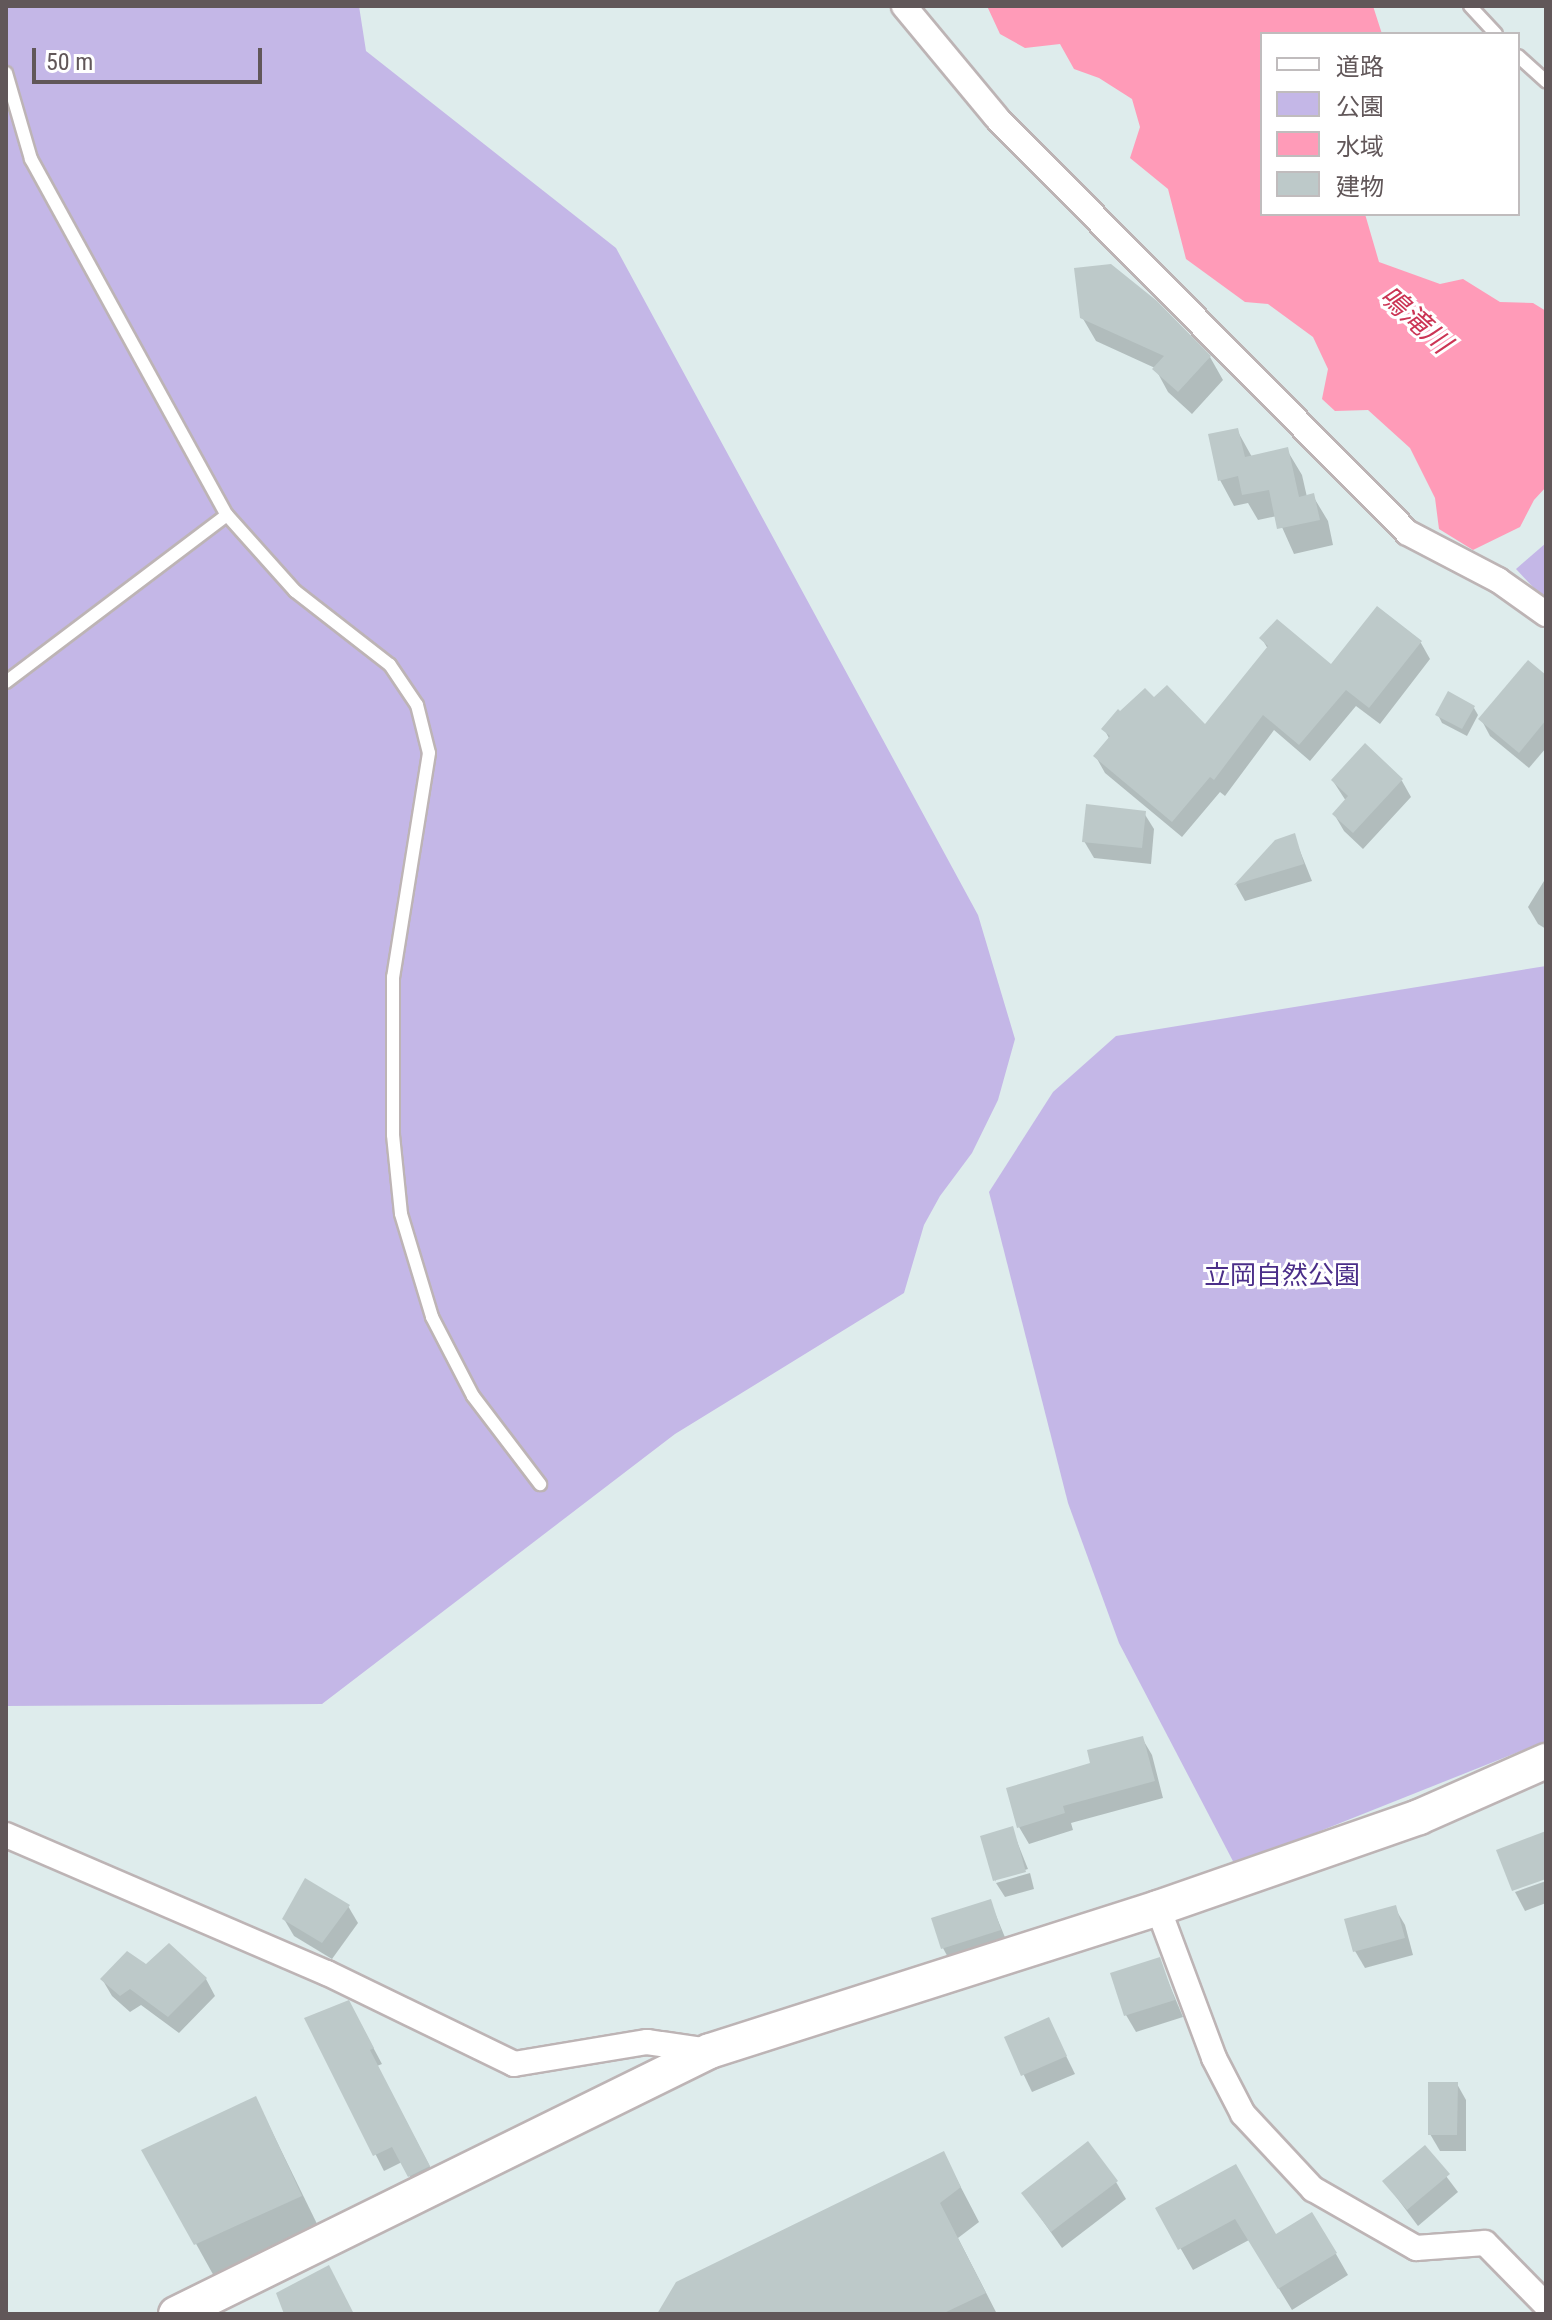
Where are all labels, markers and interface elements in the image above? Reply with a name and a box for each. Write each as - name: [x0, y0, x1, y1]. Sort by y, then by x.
- scale bar: [36, 32, 266, 82]
- legend: [1260, 32, 1520, 216]
- text: 50 m: [46, 48, 93, 76]
- text: 道路: [1336, 53, 1384, 81]
- text: 公園: [1336, 93, 1384, 121]
- text: 水域: [1336, 133, 1384, 161]
- text: 建物: [1336, 173, 1384, 201]
- water label: 鳴滝川: [1373, 279, 1457, 361]
- park label: 立岡自然公園: [1204, 1260, 1360, 1292]

